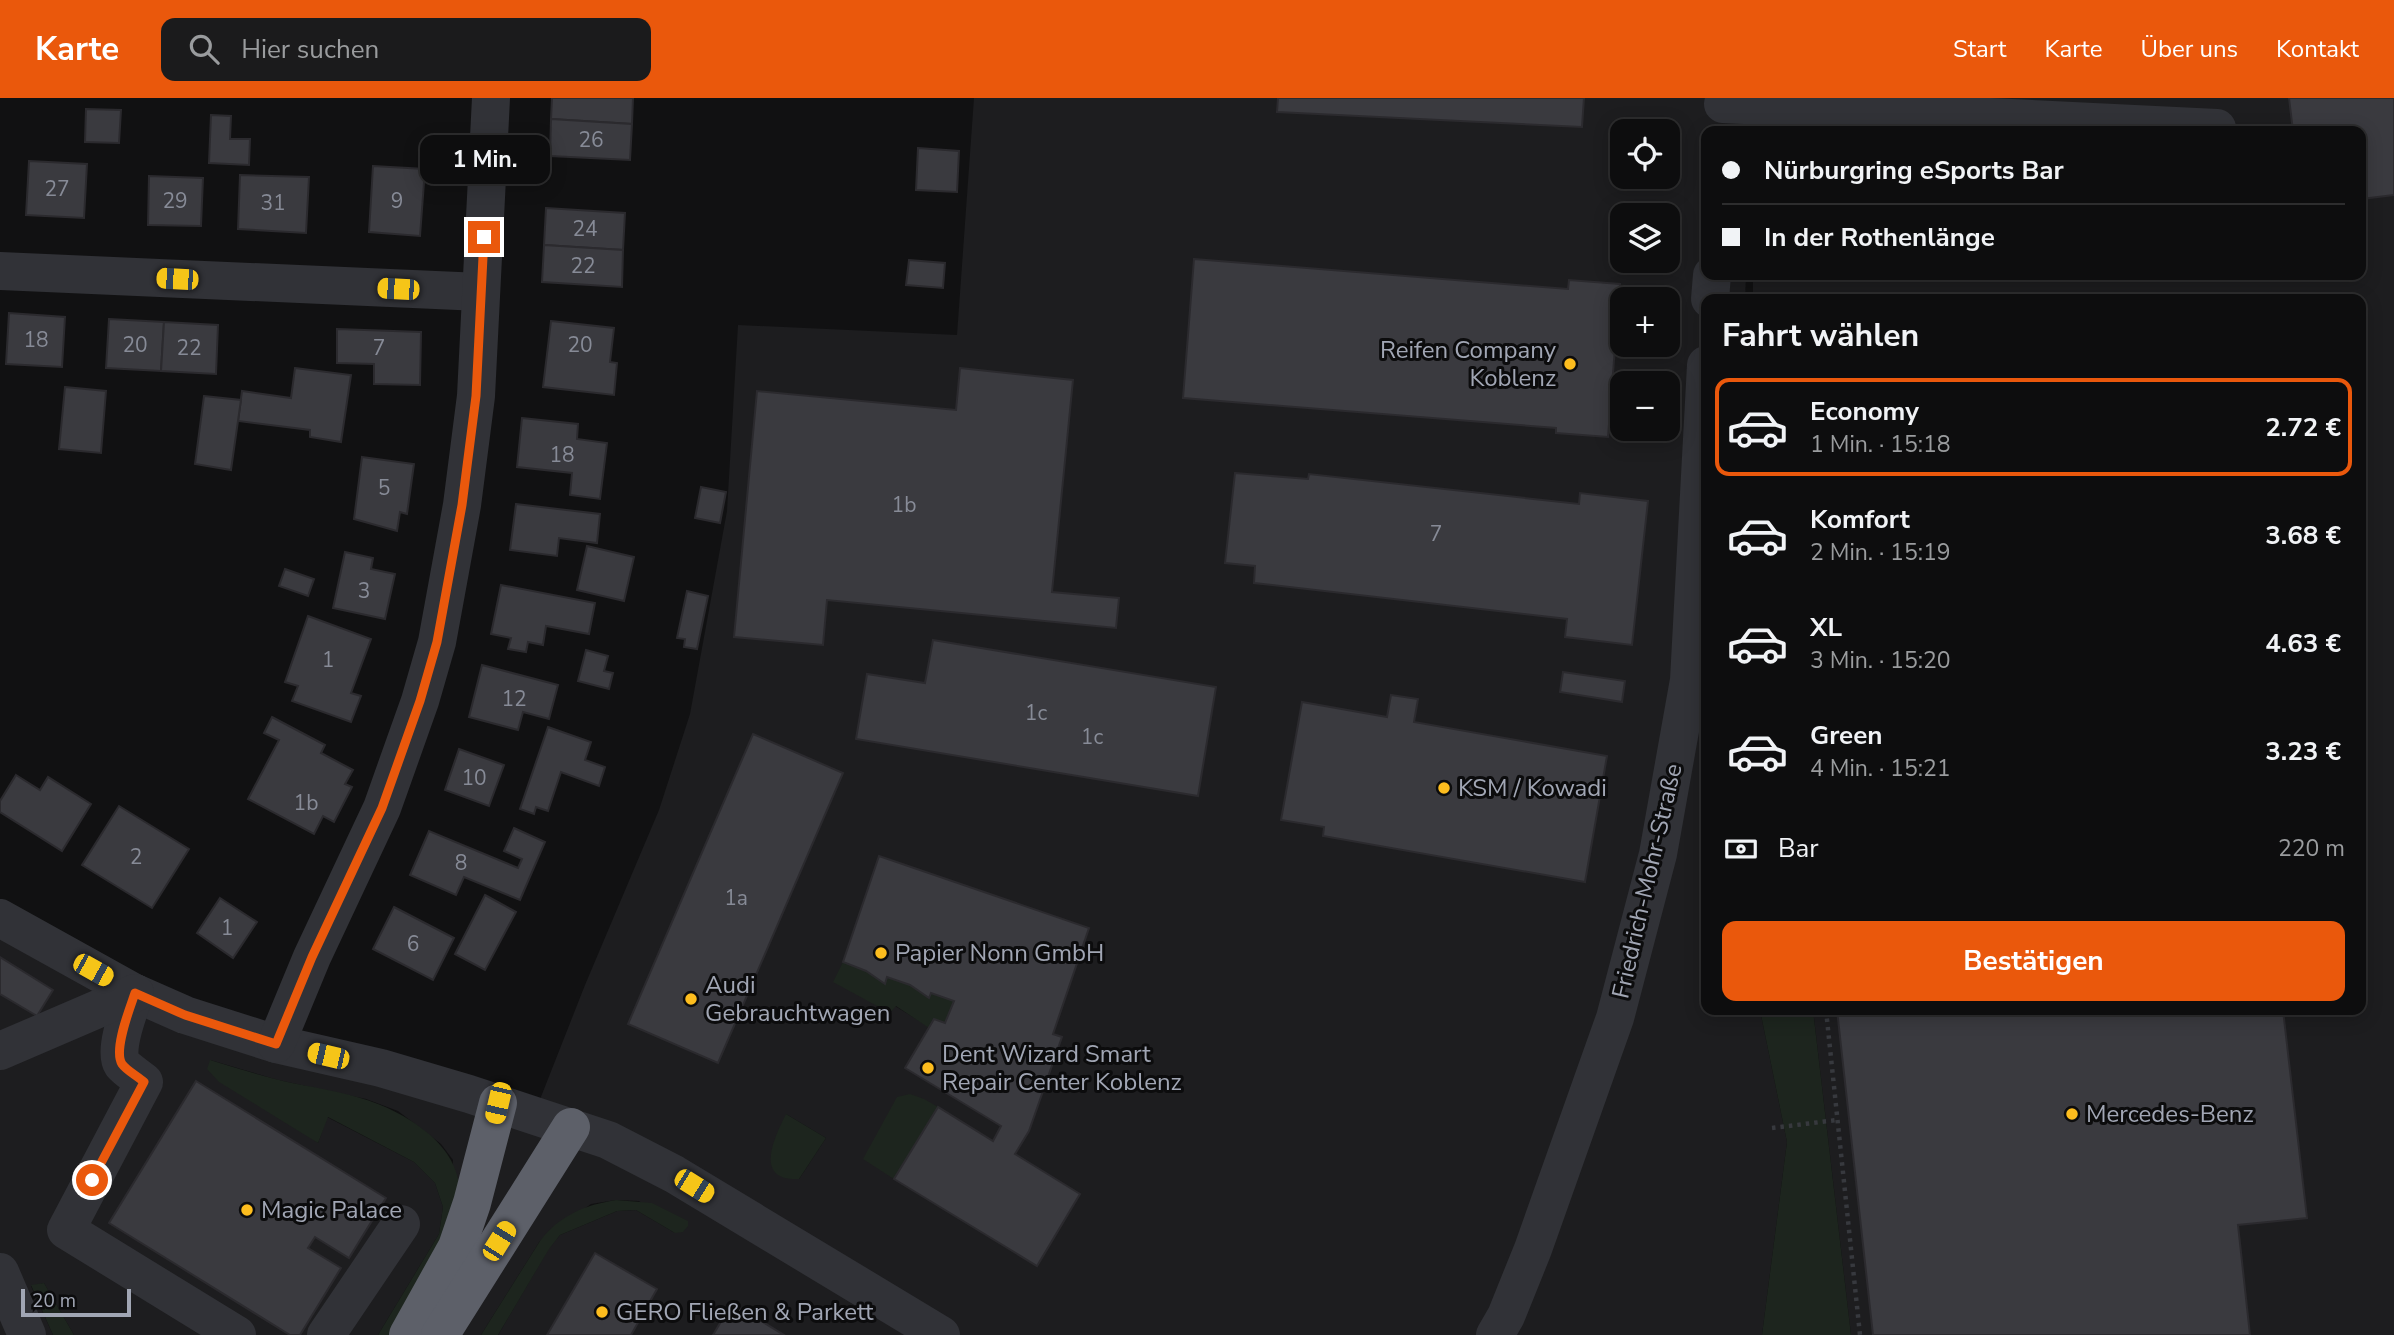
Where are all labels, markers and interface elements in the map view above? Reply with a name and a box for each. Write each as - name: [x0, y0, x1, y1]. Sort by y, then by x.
- search box: [161, 18, 651, 81]
- text: Karte: [35, 27, 119, 72]
- icon: search: [185, 30, 223, 68]
- text: Hier suchen: [241, 32, 379, 67]
- text: Start: [1953, 33, 2006, 65]
- text: Karte: [2044, 33, 2102, 65]
- text: Über uns: [2140, 33, 2238, 65]
- text: Kontakt: [2276, 33, 2359, 65]
- map controls: [1610, 119, 1680, 441]
- button: locate: [1610, 119, 1680, 189]
- house number: 26: [578, 126, 604, 154]
- callout: 1 Min.: [419, 136, 549, 184]
- text: 1 Min.: [453, 144, 518, 175]
- text: Nürburgring eSports Bar: [1764, 153, 2064, 188]
- house number: 27: [44, 175, 70, 203]
- house number: 29: [162, 187, 188, 215]
- house number: 9: [391, 187, 403, 215]
- house number: 31: [260, 189, 286, 217]
- button: layers: [1610, 203, 1680, 273]
- house number: 24: [572, 215, 598, 243]
- text: In der Rothenlänge: [1764, 220, 1995, 255]
- route end: [468, 221, 500, 253]
- house number: 22: [570, 252, 596, 280]
- car: [156, 267, 199, 291]
- car: [377, 277, 420, 301]
- button: +: [1610, 287, 1680, 357]
- text: Fahrt wählen: [1722, 314, 1919, 357]
- house number: 18: [23, 326, 49, 354]
- house number: 20: [122, 331, 148, 359]
- house number: 20: [567, 331, 593, 359]
- house number: 22: [176, 334, 202, 362]
- house number: 7: [373, 334, 385, 362]
- place label: Reifen Company Koblenz: [1380, 334, 1557, 394]
- marker: Reifen Company Koblenz: [1562, 356, 1578, 372]
- button: −: [1610, 371, 1680, 441]
- text: Economy: [1810, 394, 1919, 429]
- icon: car: [1726, 396, 1789, 459]
- text: 2.72 €: [2265, 410, 2341, 445]
- text: 1 Min. · 15:18: [1810, 429, 1951, 460]
- house number: 18: [549, 441, 575, 469]
- house number: 5: [378, 474, 390, 502]
- house number: 1b: [892, 491, 916, 519]
- text: Komfort: [1810, 502, 1910, 537]
- icon: car: [1726, 504, 1789, 567]
- text: 3.68 €: [2265, 518, 2341, 553]
- house number: 7: [1430, 520, 1442, 548]
- text: 2 Min. · 15:19: [1810, 537, 1951, 568]
- house number: 3: [358, 577, 370, 605]
- text: XL: [1810, 610, 1842, 645]
- icon: car: [1726, 612, 1789, 675]
- text: 4.63 €: [2265, 626, 2341, 661]
- text: 3 Min. · 15:20: [1810, 645, 1951, 676]
- house number: 1: [322, 646, 334, 674]
- house number: 12: [501, 685, 527, 713]
- house number: 1c: [1025, 699, 1047, 727]
- text: Green: [1810, 718, 1883, 753]
- icon: car: [1726, 720, 1789, 783]
- house number: 1c: [1081, 723, 1103, 751]
- text: 3.23 €: [2265, 734, 2341, 769]
- text: 4 Min. · 15:21: [1810, 753, 1951, 784]
- street label: Friedrich-Mohr-Straße: [1604, 760, 1690, 1002]
- house number: 10: [461, 764, 487, 792]
- place label: KSM / Kowadi: [1458, 772, 1607, 804]
- marker: KSM / Kowadi: [1436, 780, 1452, 796]
- house number: 1b: [294, 789, 318, 817]
- icon: cash: [1722, 830, 1760, 868]
- text: Bar: [1778, 831, 1819, 866]
- text: 220 m: [2278, 833, 2345, 864]
- house number: 2: [130, 843, 142, 871]
- house number: 8: [455, 849, 467, 877]
- house number: 1a: [724, 884, 748, 912]
- house number: 1: [221, 914, 233, 942]
- button: Bestätigen: [1722, 921, 2345, 1001]
- house number: 6: [407, 930, 419, 958]
- place label: Papier Nonn GmbH: [895, 937, 1104, 969]
- marker: Papier Nonn GmbH: [873, 945, 889, 961]
- car: [70, 951, 117, 989]
- place label: Audi Gebrauchtwagen: [705, 969, 890, 1029]
- marker: Audi Gebrauchtwagen: [683, 991, 699, 1007]
- place label: Dent Wizard Smart Repair Center Koblenz: [942, 1038, 1182, 1098]
- car: [306, 1041, 351, 1071]
- marker: Dent Wizard Smart Repair Center Koblenz: [920, 1060, 936, 1076]
- car: [484, 1080, 513, 1126]
- place label: Mercedes-Benz: [2086, 1098, 2254, 1130]
- marker: Mercedes-Benz: [2064, 1106, 2080, 1122]
- route start: [76, 1164, 108, 1196]
- car: [671, 1166, 718, 1206]
- place label: Magic Palace: [261, 1194, 402, 1226]
- marker: Magic Palace: [239, 1202, 255, 1218]
- car: [479, 1218, 520, 1264]
- scale bar: [21, 1286, 131, 1318]
- text: 20 m: [32, 1288, 76, 1314]
- place label: GERO Fließen & Parkett: [616, 1296, 874, 1328]
- marker: GERO Fließen & Parkett: [594, 1304, 610, 1320]

